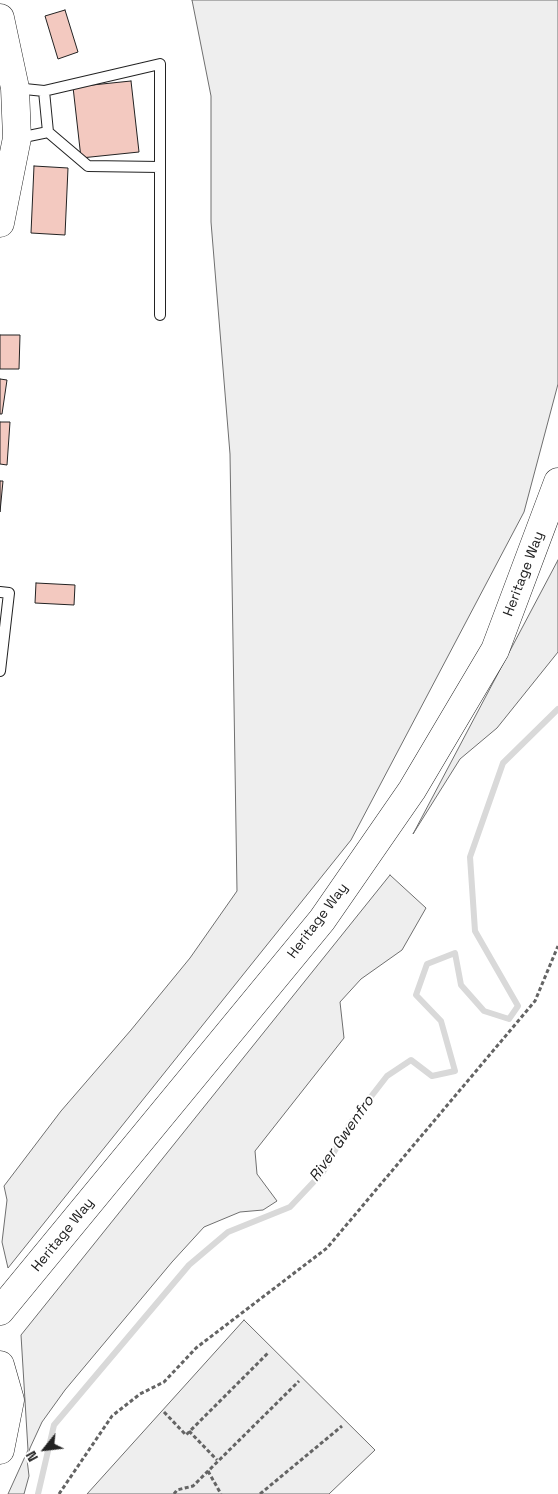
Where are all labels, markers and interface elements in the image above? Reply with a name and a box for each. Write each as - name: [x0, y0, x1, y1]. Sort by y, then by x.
- street label: Heritage Way: [500, 529, 548, 619]
- street label: Heritage Way: [284, 880, 352, 962]
- water label: River Gwenfro: [306, 1093, 378, 1185]
- street label: Heritage Way: [28, 1195, 98, 1275]
- north arrow: [20, 1424, 70, 1474]
- text: N: [22, 1448, 42, 1465]

